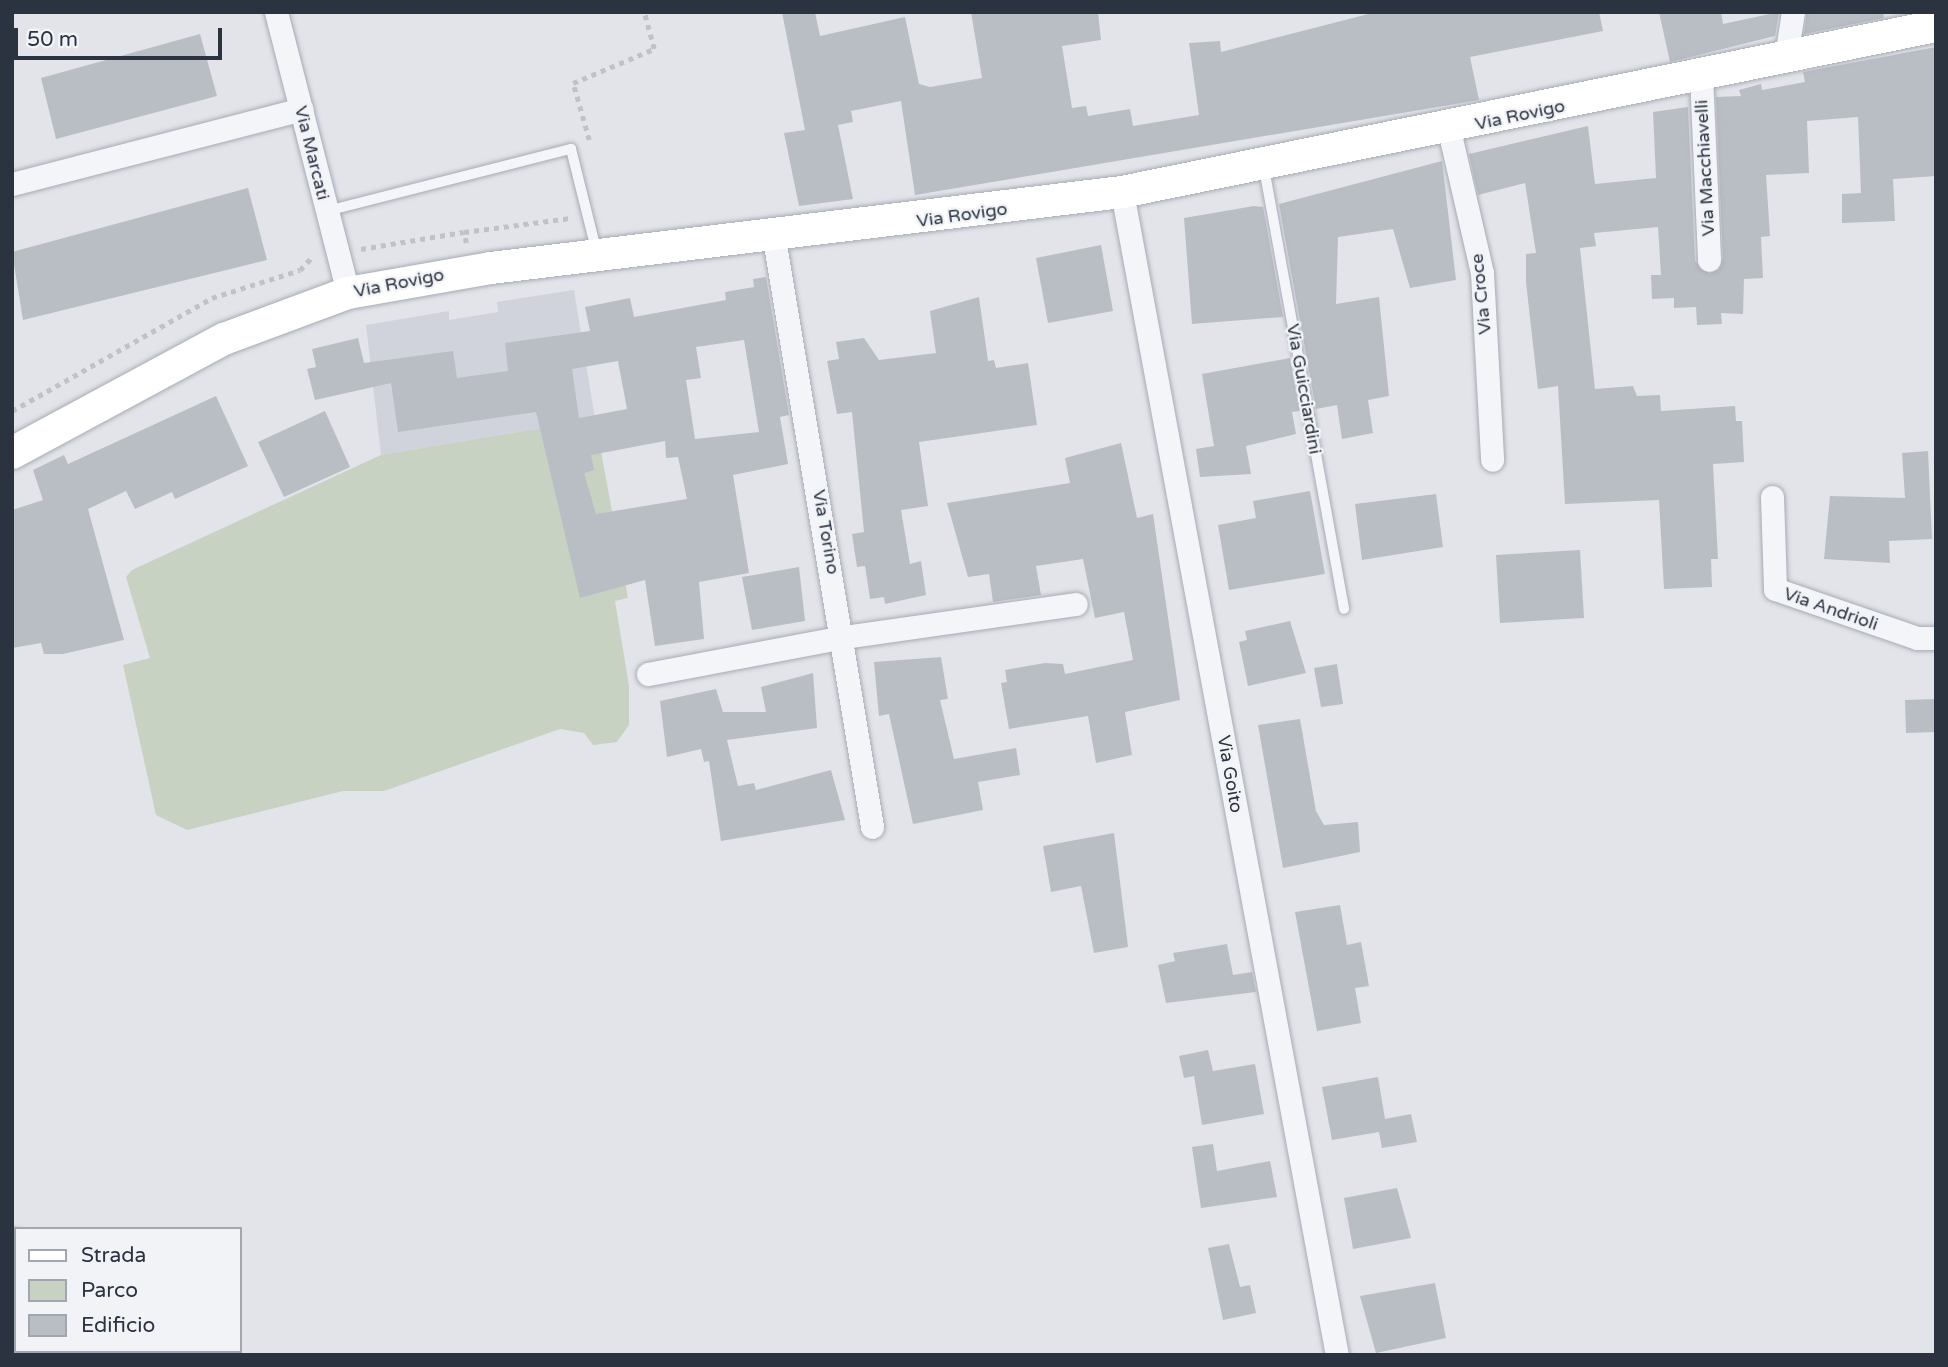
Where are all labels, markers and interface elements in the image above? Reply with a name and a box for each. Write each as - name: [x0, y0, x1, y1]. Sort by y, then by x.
- scale bar: [18, 14, 226, 58]
- text: 50 m: [27, 27, 78, 52]
- street label: Via Rovigo: [1473, 95, 1567, 135]
- street label: Via Macchiavelli: [1691, 99, 1719, 237]
- street label: Via Marcati: [290, 104, 334, 202]
- street label: Via Rovigo: [915, 198, 1009, 232]
- street label: Via Croce: [1466, 252, 1496, 336]
- street label: Via Rovigo: [352, 264, 446, 302]
- street label: Via Guicciardini: [1282, 322, 1326, 456]
- street label: Via Torino: [808, 488, 844, 576]
- street label: Via Andrioli: [1781, 583, 1881, 635]
- street label: Via Goito: [1213, 734, 1247, 814]
- legend: [14, 1227, 242, 1353]
- text: Strada: [81, 1243, 146, 1268]
- text: Parco: [81, 1278, 138, 1303]
- text: Edificio: [81, 1313, 155, 1338]

